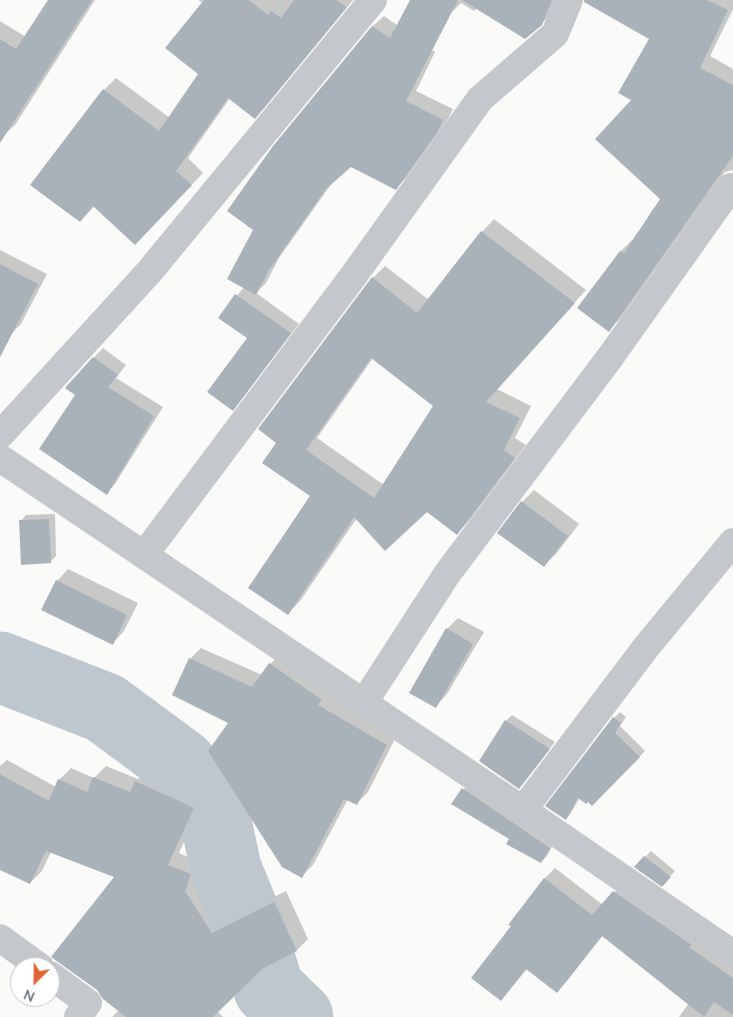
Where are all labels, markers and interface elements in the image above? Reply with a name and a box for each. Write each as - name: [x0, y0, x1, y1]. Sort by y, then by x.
- north arrow: [10, 957, 60, 1007]
- text: N: [21, 985, 38, 1006]

